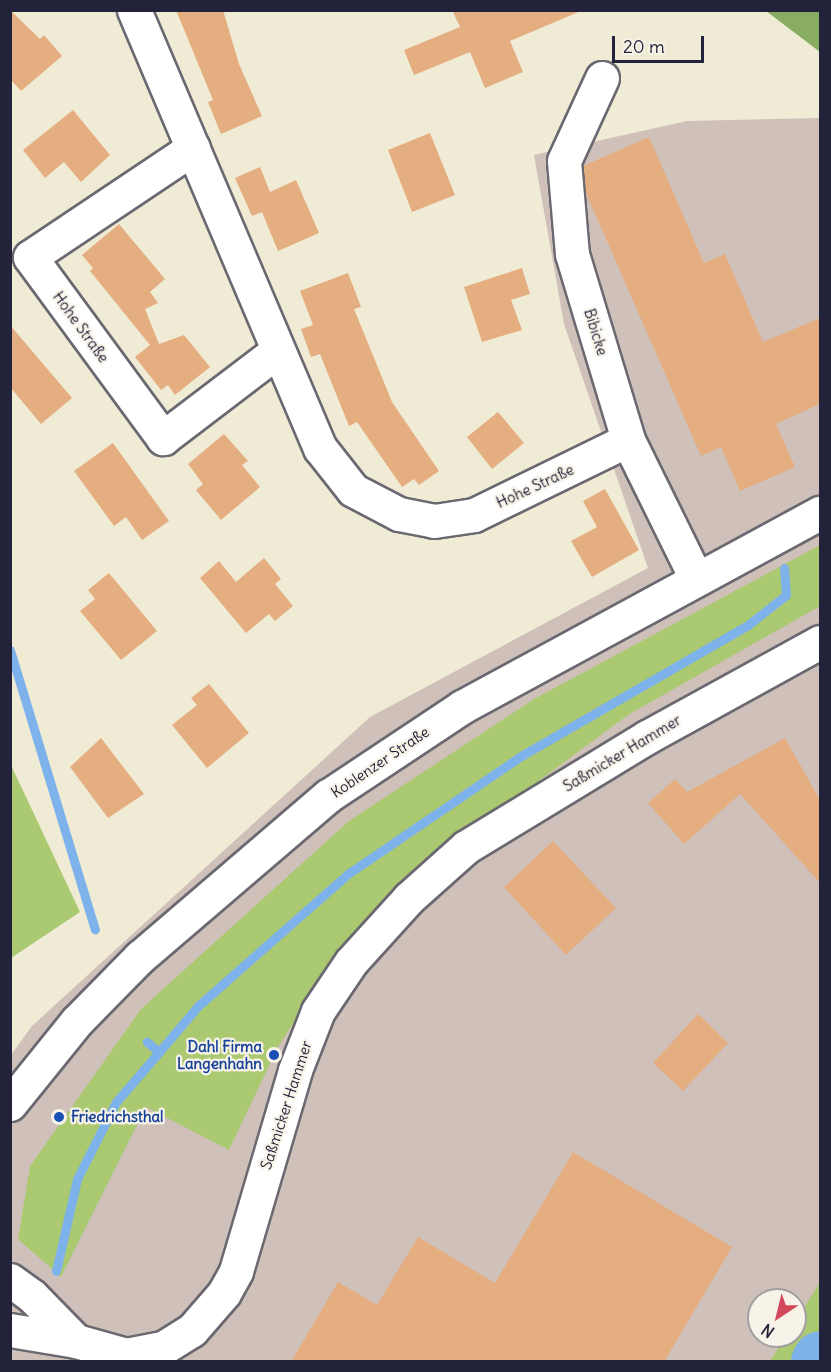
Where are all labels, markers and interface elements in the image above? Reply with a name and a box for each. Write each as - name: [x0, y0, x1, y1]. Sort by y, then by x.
- scale bar: [615, 24, 706, 62]
- text: 20 m: [623, 35, 665, 58]
- street label: Hohe Straße: [49, 288, 113, 366]
- street label: Bibicke: [580, 306, 612, 358]
- street label: Hohe Straße: [493, 460, 577, 512]
- street label: Saßmicker Hammer: [560, 711, 684, 795]
- street label: Koblenzer Straße: [327, 723, 433, 801]
- place label: Dahl Firma Langenhahn: [177, 1037, 262, 1072]
- street label: Saßmicker Hammer: [257, 1038, 315, 1172]
- marker: Dahl Firma Langenhahn: [267, 1048, 281, 1062]
- place label: Friedrichsthal: [71, 1108, 163, 1126]
- marker: Friedrichsthal: [52, 1110, 66, 1124]
- north arrow: [747, 1288, 807, 1348]
- text: N: [758, 1320, 778, 1342]

